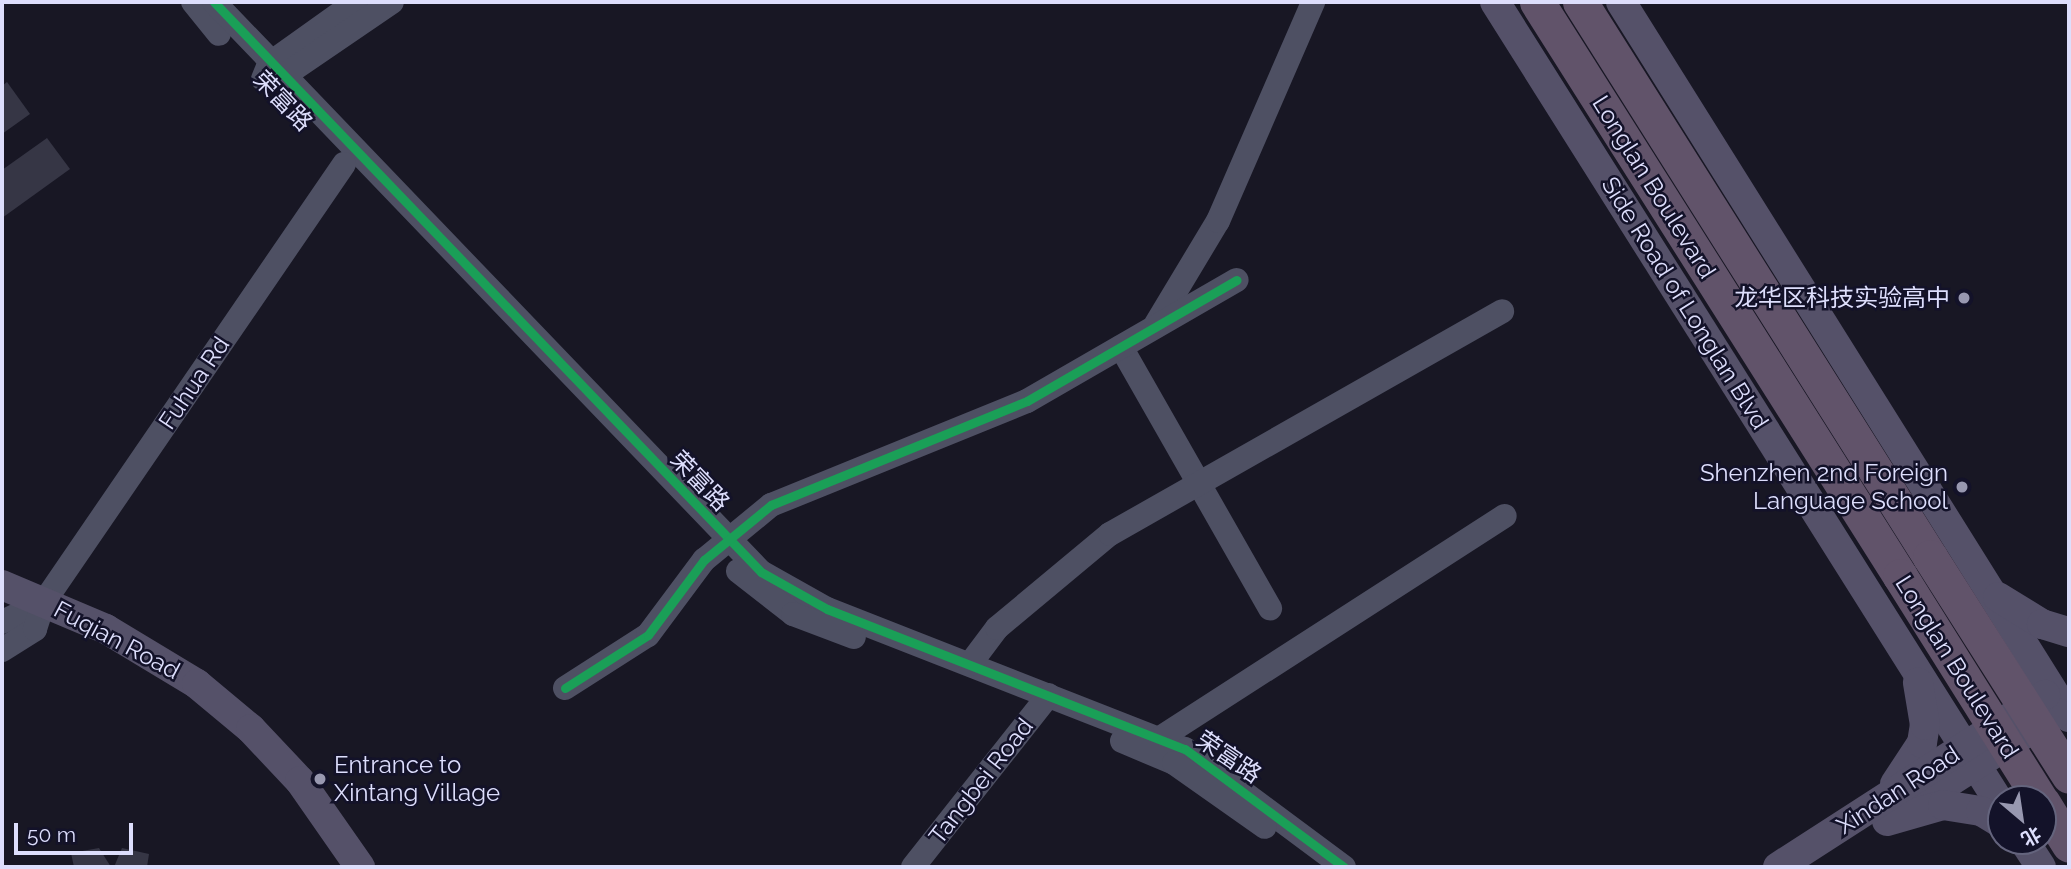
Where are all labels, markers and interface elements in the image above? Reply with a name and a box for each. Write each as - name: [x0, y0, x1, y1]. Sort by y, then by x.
- street label: 荣富路: [248, 65, 318, 137]
- street label: Longlan Boulevard: [1586, 90, 1722, 284]
- street label: Side Road of Longlan Blvd: [1595, 171, 1775, 435]
- place label: 龙华区科技实验高中: [1734, 284, 1950, 312]
- marker: 龙华区科技实验高中: [1956, 290, 1972, 306]
- street label: Fuhua Rd: [153, 331, 235, 435]
- street label: 荣富路: [665, 445, 735, 517]
- place label: Shenzhen 2nd Foreign Language School: [1700, 459, 1948, 515]
- marker: Shenzhen 2nd Foreign Language School: [1954, 479, 1970, 495]
- street label: Longlan Boulevard: [1889, 570, 2025, 764]
- street label: Fuqian Road: [49, 595, 185, 685]
- street label: Tangbei Road: [923, 712, 1039, 850]
- street label: 荣富路: [1191, 725, 1267, 789]
- street label: Xindan Road: [1831, 740, 1965, 840]
- place label: Entrance to Xintang Village: [334, 751, 501, 807]
- marker: Entrance to Xintang Village: [312, 771, 328, 787]
- north arrow: [1987, 785, 2057, 855]
- scale bar: [18, 810, 136, 854]
- text: 50 m: [27, 822, 76, 847]
- text: 北: [2018, 822, 2045, 851]

